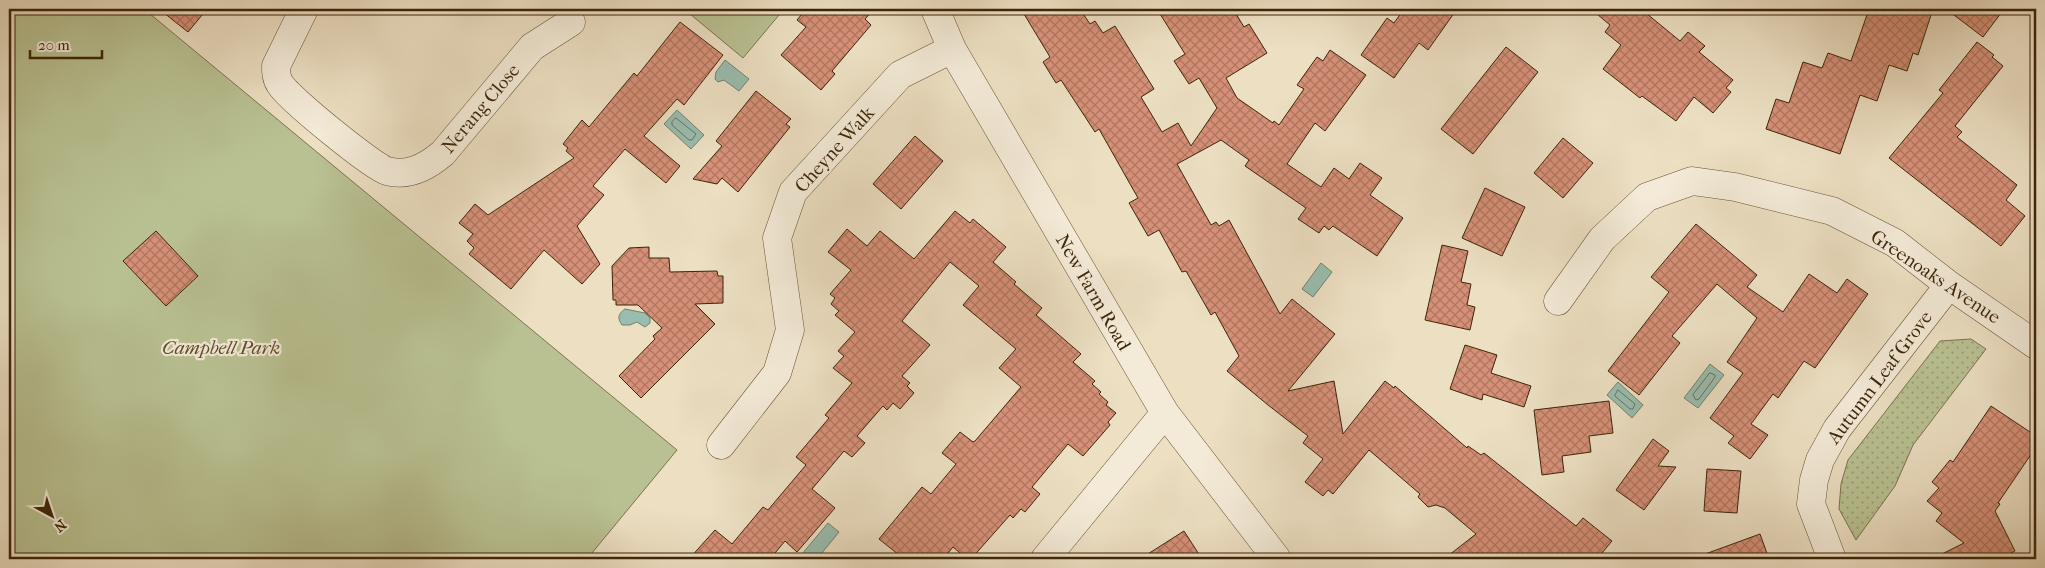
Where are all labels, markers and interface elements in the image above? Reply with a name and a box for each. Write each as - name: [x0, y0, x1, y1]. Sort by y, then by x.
- scale bar: [30, 28, 102, 60]
- text: 20 m: [38, 36, 70, 54]
- street label: Nerang Close: [437, 60, 524, 158]
- street label: Cheyne Walk: [790, 102, 879, 197]
- street label: Greenoaks Avenue: [1866, 225, 2004, 328]
- street label: New Farm Road: [1051, 230, 1136, 355]
- street label: Autumn Leaf Grove: [1822, 307, 1937, 449]
- park label: Campbell Park: [162, 337, 280, 359]
- north arrow: [28, 490, 78, 540]
- text: N: [50, 516, 70, 536]

